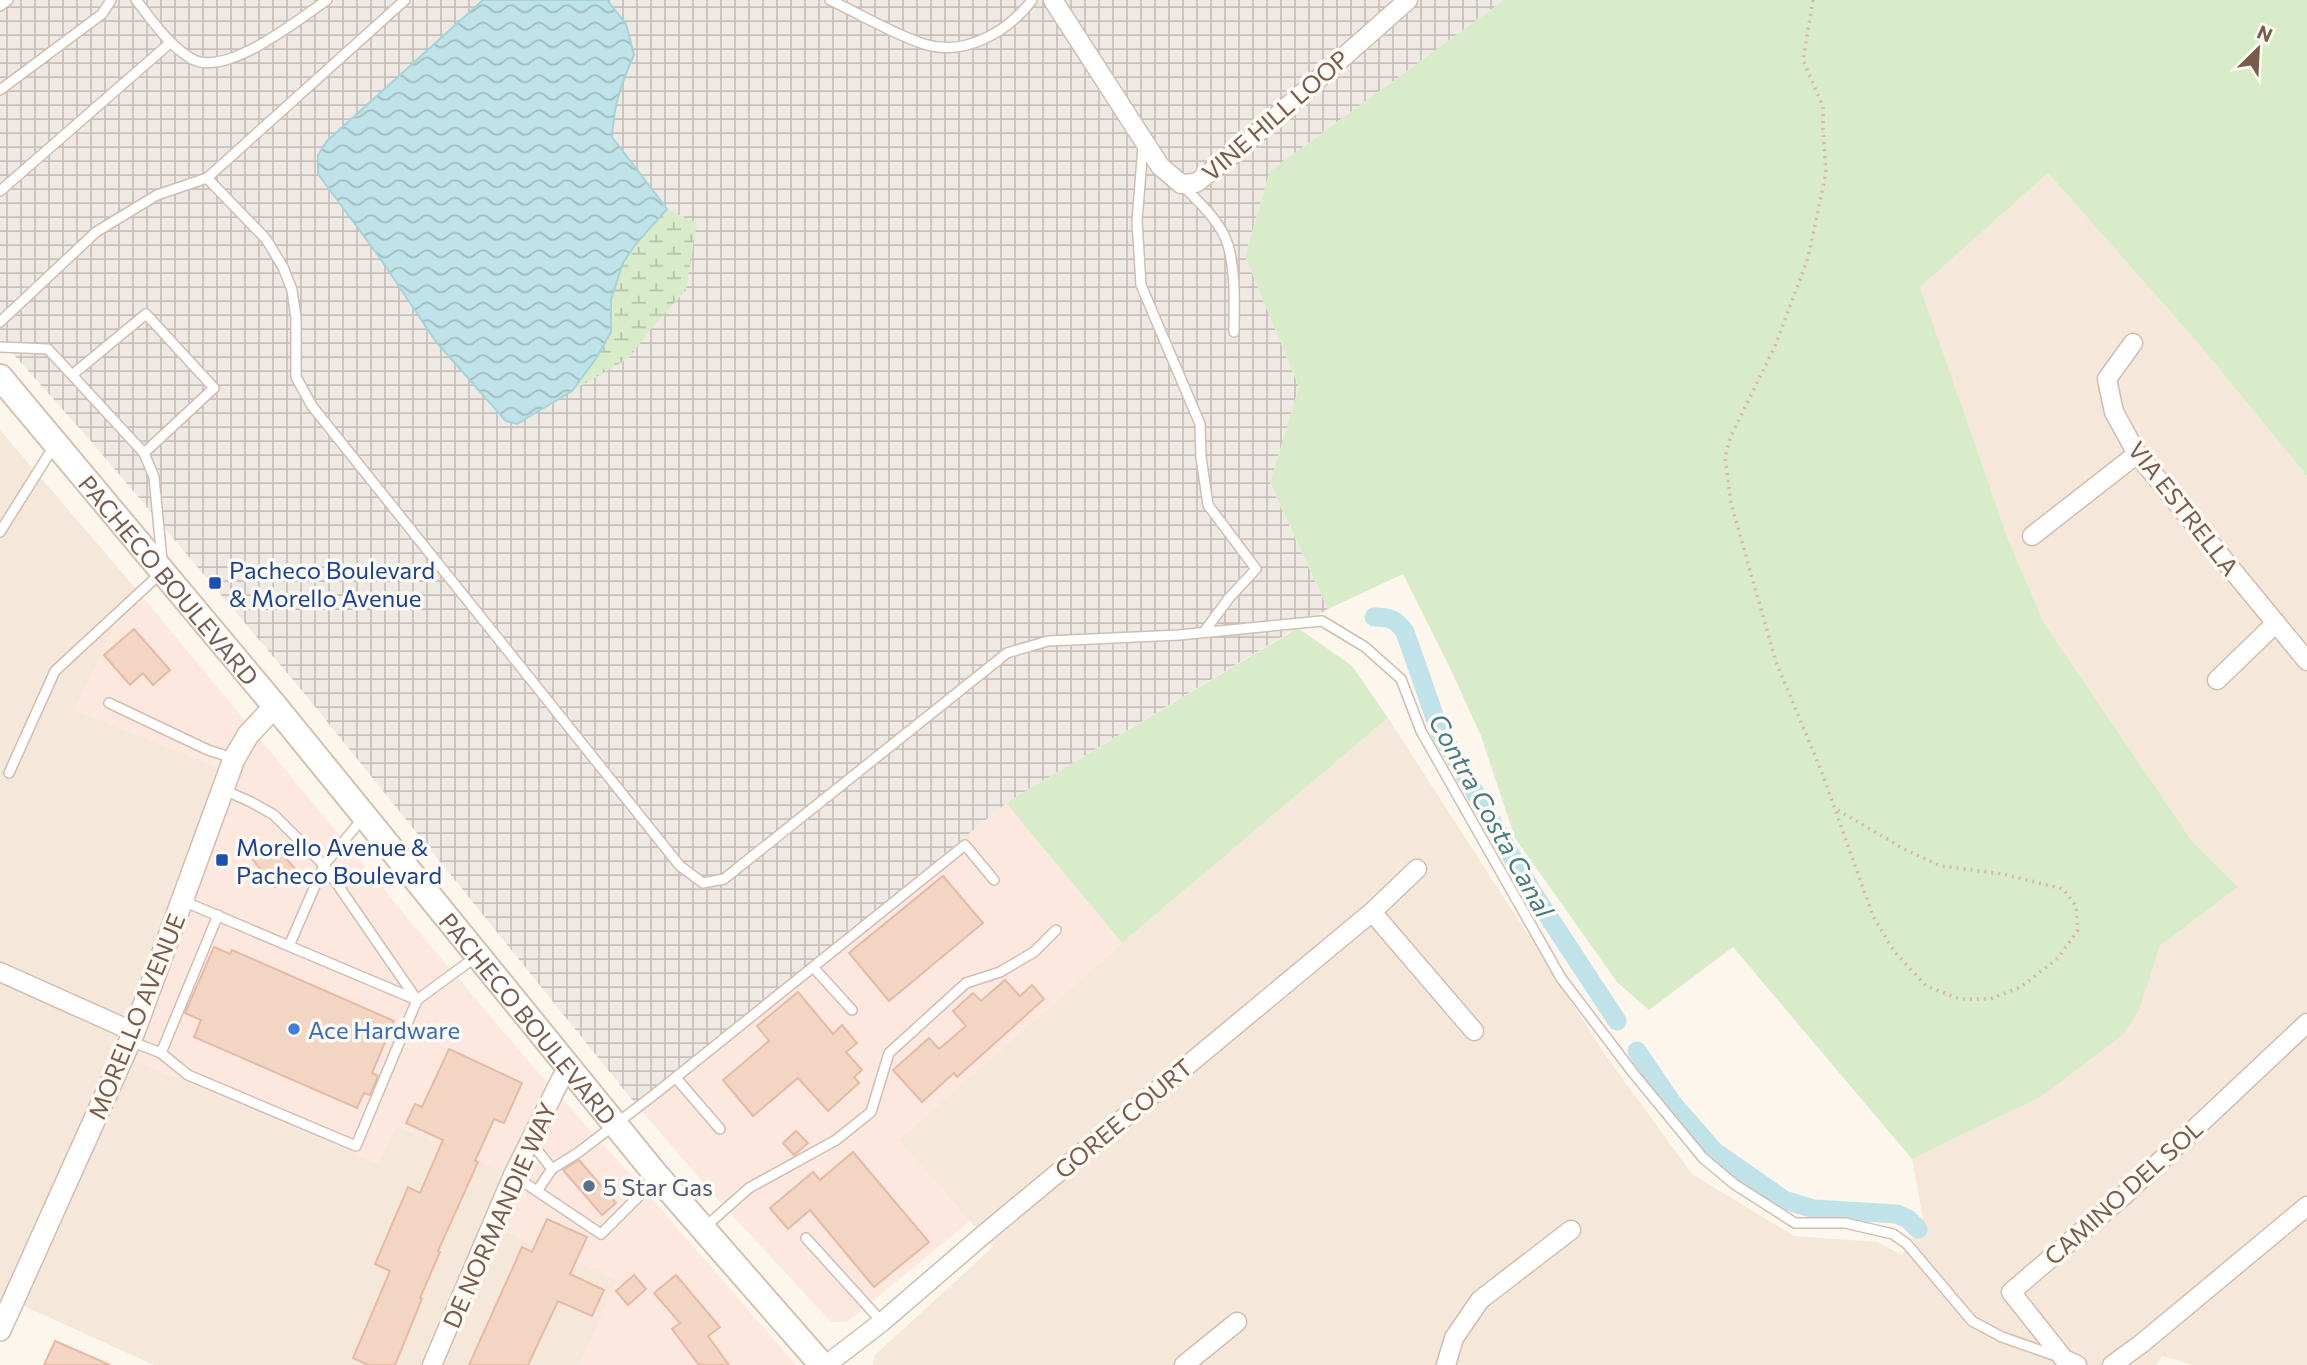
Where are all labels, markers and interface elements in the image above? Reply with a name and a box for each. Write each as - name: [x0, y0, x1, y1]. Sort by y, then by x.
- north arrow: [2223, 14, 2293, 84]
- text: N: [2254, 20, 2276, 46]
- street label: VINE HILL LOOP: [1196, 44, 1354, 186]
- street label: VIA ESTRELLA: [2123, 435, 2245, 581]
- street label: PACHECO BOULEVARD: [73, 469, 265, 690]
- place label: Pacheco Boulevard & Morello Avenue: [229, 555, 435, 612]
- marker: Pacheco Boulevard & Morello Avenue: [207, 575, 223, 591]
- water label: Contra Costa Canal: [1423, 708, 1562, 924]
- place label: Morello Avenue & Pacheco Boulevard: [236, 832, 442, 889]
- marker: Morello Avenue & Pacheco Boulevard: [214, 852, 230, 868]
- street label: PACHECO BOULEVARD: [434, 906, 624, 1130]
- street label: MORELLO AVENUE: [82, 909, 190, 1123]
- place label: Ace Hardware: [308, 1015, 460, 1044]
- marker: Ace Hardware: [286, 1021, 302, 1037]
- street label: GOREE COURT: [1048, 1052, 1198, 1184]
- street label: DE NORMANDIE WAY: [436, 1097, 562, 1332]
- street label: CAMINO DEL SOL: [2038, 1113, 2208, 1271]
- place label: 5 Star Gas: [603, 1172, 713, 1201]
- marker: 5 Star Gas: [581, 1178, 597, 1194]

